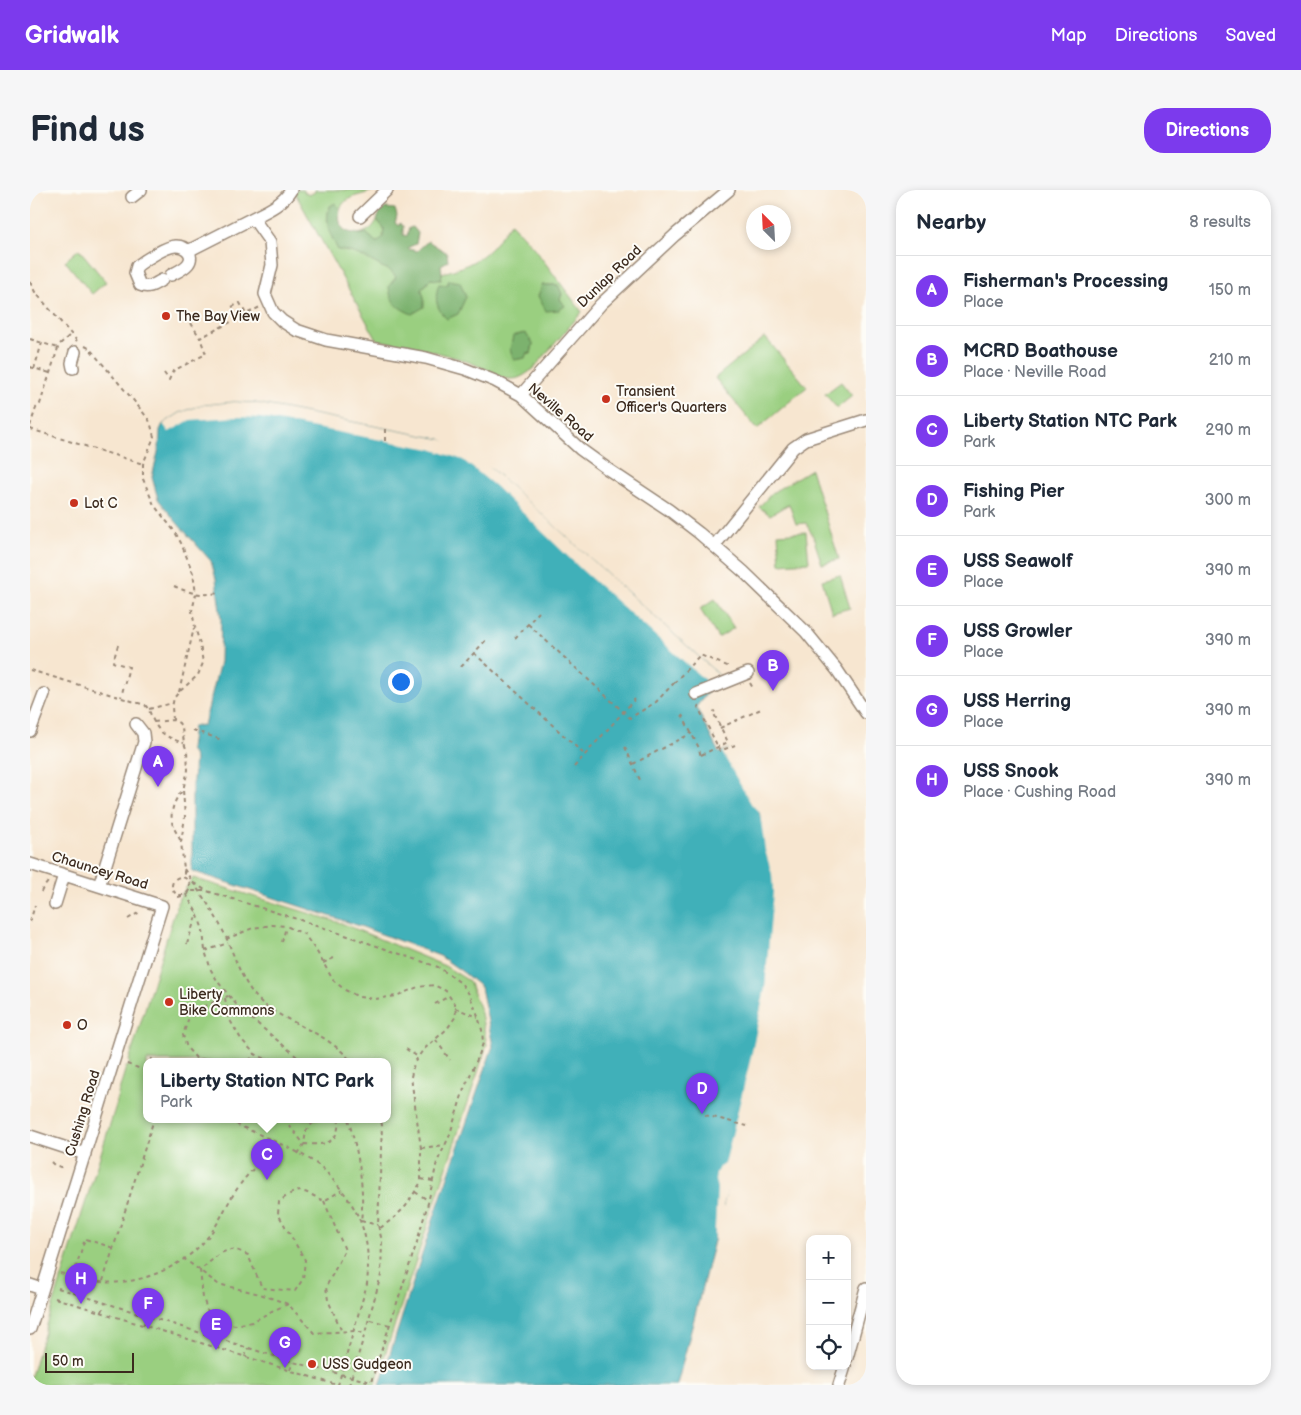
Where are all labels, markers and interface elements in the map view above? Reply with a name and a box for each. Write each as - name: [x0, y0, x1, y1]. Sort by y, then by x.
- text: Gridwalk: [25, 21, 119, 50]
- text: Map: [1051, 25, 1087, 46]
- text: Directions: [1115, 25, 1197, 46]
- text: Saved: [1225, 25, 1276, 46]
- button: Directions: [1144, 108, 1271, 153]
- text: Find us: [30, 109, 145, 152]
- north arrow: [746, 205, 791, 250]
- text: Nearby: [916, 210, 986, 235]
- text: 8 results: [1189, 213, 1251, 232]
- street label: Dunlap Road: [574, 242, 645, 311]
- text: Fisherman's Processing: [963, 270, 1168, 293]
- text: A: [927, 281, 937, 300]
- text: 150 m: [1209, 281, 1251, 300]
- text: Place: [963, 293, 1004, 312]
- place label: The Bay View: [176, 308, 260, 325]
- marker: The Bay View: [160, 310, 172, 322]
- text: MCRD Boathouse: [963, 340, 1118, 363]
- text: B: [926, 351, 938, 370]
- text: 210 m: [1209, 351, 1251, 370]
- text: Place · Neville Road: [963, 363, 1106, 382]
- street label: Neville Road: [525, 379, 597, 445]
- place label: Transient Officer's Quarters: [616, 383, 727, 416]
- marker: Transient Officer's Quarters: [600, 393, 612, 405]
- text: Liberty Station NTC Park: [963, 410, 1177, 433]
- text: C: [926, 421, 938, 440]
- text: 290 m: [1205, 421, 1251, 440]
- text: Park: [963, 433, 995, 452]
- text: Fishing Pier: [963, 480, 1064, 503]
- text: D: [926, 491, 938, 510]
- text: 300 m: [1205, 491, 1251, 510]
- place label: Lot C: [84, 495, 117, 512]
- marker: Lot C: [68, 497, 80, 509]
- text: Park: [963, 503, 995, 522]
- text: USS Seawolf: [963, 550, 1073, 573]
- text: E: [927, 561, 937, 580]
- text: 390 m: [1205, 561, 1251, 580]
- text: Place: [963, 573, 1004, 592]
- text: USS Growler: [963, 620, 1072, 643]
- text: F: [927, 631, 937, 650]
- text: 390 m: [1205, 631, 1251, 650]
- text: Place: [963, 643, 1004, 662]
- pin: B: [757, 650, 789, 691]
- your location: [388, 669, 414, 695]
- text: USS Herring: [963, 690, 1071, 713]
- text: G: [926, 701, 938, 720]
- text: 390 m: [1205, 701, 1251, 720]
- text: Place: [963, 713, 1004, 732]
- pin: A: [142, 746, 174, 787]
- text: USS Snook: [963, 760, 1058, 783]
- text: H: [926, 771, 938, 790]
- text: 390 m: [1205, 771, 1251, 790]
- text: Place · Cushing Road: [963, 783, 1116, 802]
- street label: Chauncey Road: [50, 848, 150, 893]
- place label: Liberty Bike Commons: [179, 986, 274, 1019]
- marker: Liberty Bike Commons: [163, 996, 175, 1008]
- place label: O: [77, 1017, 88, 1034]
- marker: O: [61, 1019, 73, 1031]
- popup: [143, 1058, 391, 1123]
- street label: Cushing Road: [61, 1068, 104, 1158]
- text: Liberty Station NTC Park: [160, 1070, 374, 1093]
- pin: D: [686, 1073, 718, 1114]
- text: Park: [160, 1093, 192, 1112]
- pin: C: [251, 1139, 283, 1180]
- map controls: [806, 1235, 851, 1370]
- button: +: [806, 1235, 851, 1280]
- pin: H: [65, 1263, 97, 1304]
- button: −: [806, 1280, 851, 1325]
- pin: F: [132, 1288, 164, 1329]
- pin: E: [200, 1309, 232, 1350]
- button: locate: [806, 1325, 851, 1370]
- pin: G: [269, 1327, 301, 1368]
- scale bar: [45, 1350, 134, 1373]
- text: 50 m: [52, 1353, 84, 1370]
- place label: USS Gudgeon: [322, 1356, 412, 1373]
- marker: USS Gudgeon: [306, 1358, 318, 1370]

